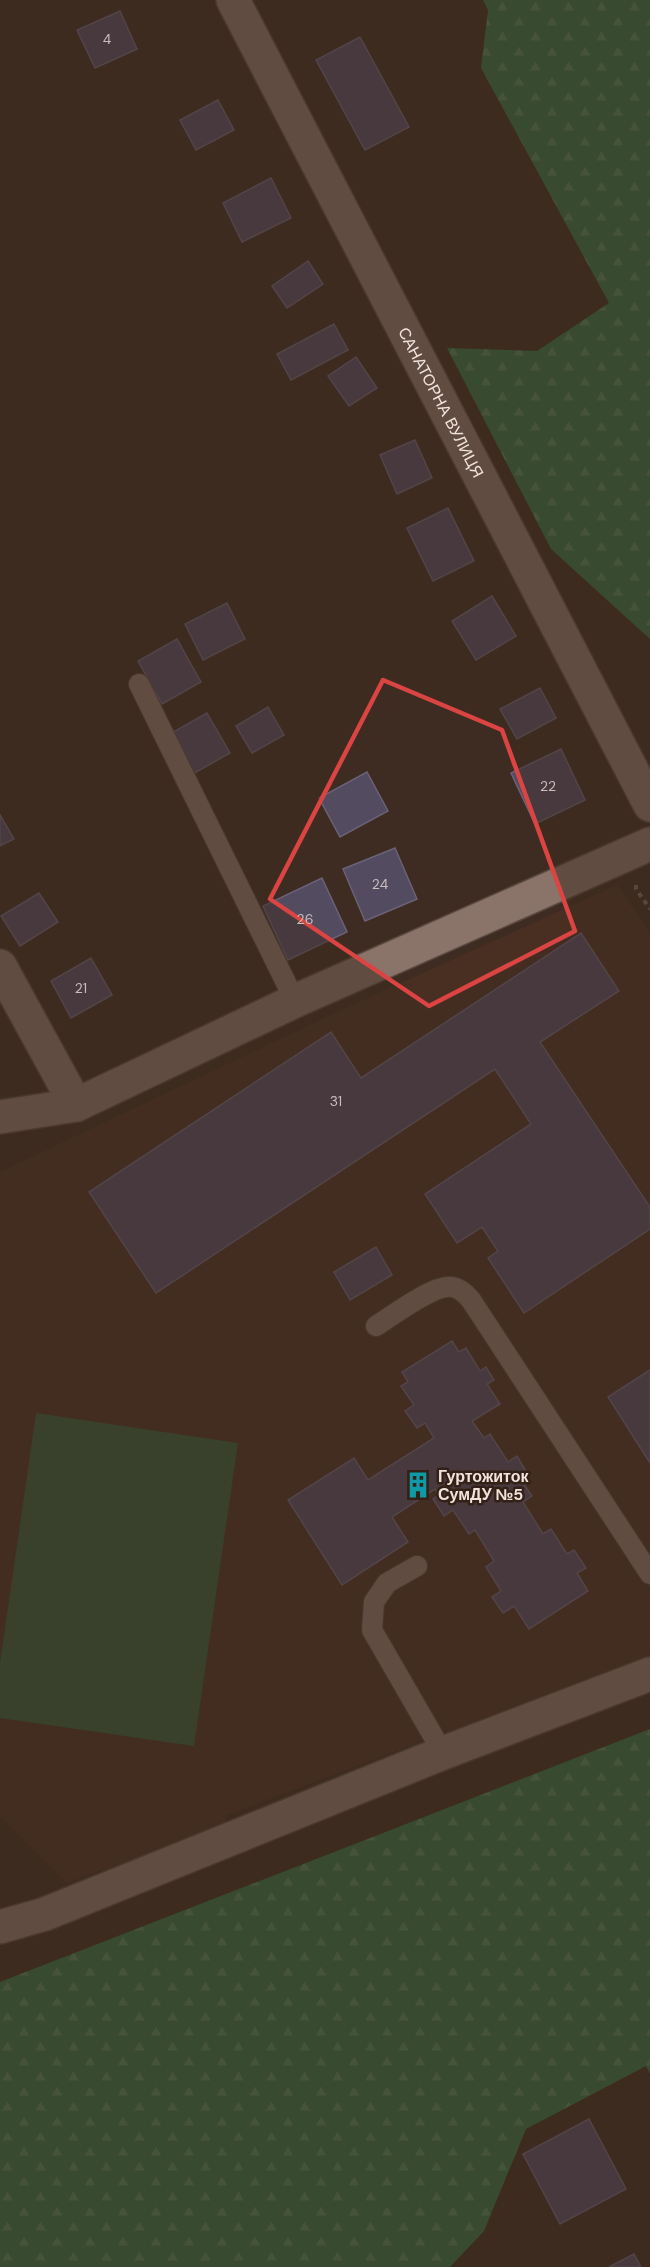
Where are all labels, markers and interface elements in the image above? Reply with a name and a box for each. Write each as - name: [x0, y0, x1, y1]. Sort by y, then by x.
- house number: 4: [103, 30, 112, 48]
- street label: САНАТОРНА ВУЛИЦЯ: [394, 323, 489, 481]
- house number: 22: [540, 777, 556, 795]
- house number: 24: [372, 875, 389, 893]
- house number: 26: [297, 910, 313, 928]
- house number: 21: [75, 979, 87, 997]
- house number: 31: [330, 1092, 342, 1110]
- place label: Гуртожиток СумДУ №5: [438, 1466, 529, 1505]
- building icon: Гуртожиток СумДУ №5: [403, 1470, 433, 1500]

